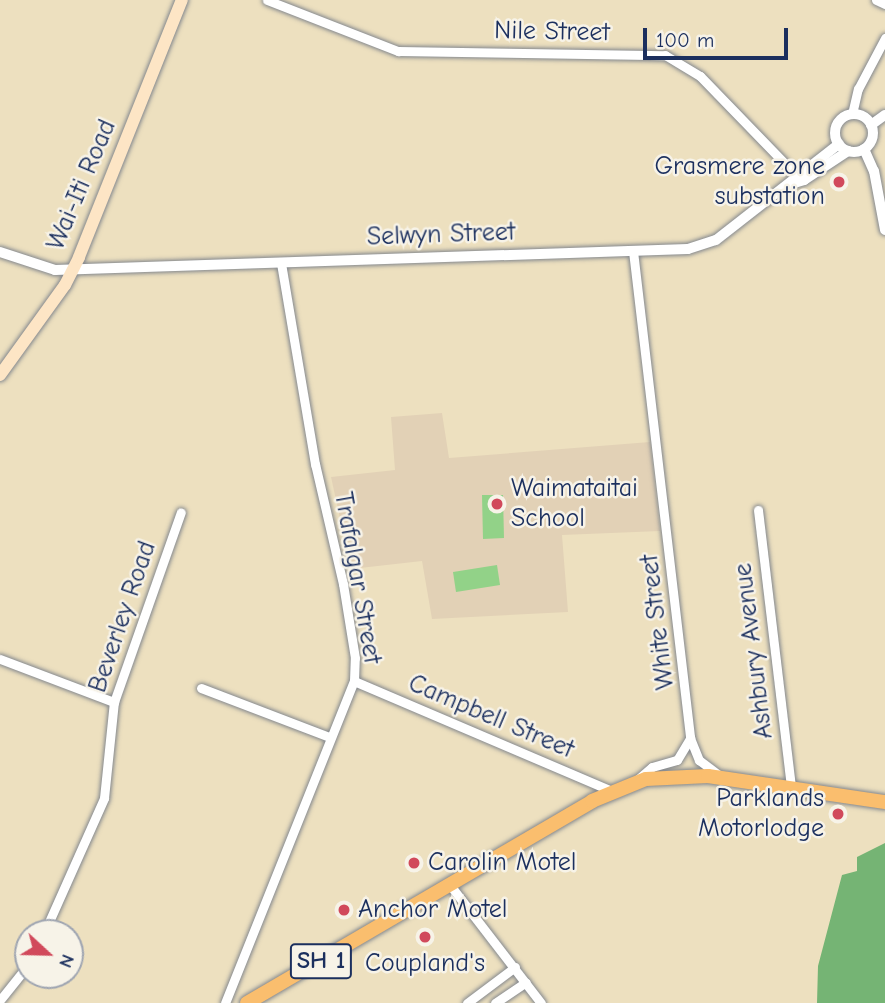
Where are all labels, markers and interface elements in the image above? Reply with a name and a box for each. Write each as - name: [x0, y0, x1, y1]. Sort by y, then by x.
- scale bar: [647, 14, 792, 58]
- street label: Nile Street: [494, 15, 610, 49]
- text: 100 m: [656, 28, 714, 52]
- street label: Wai-Iti Road: [41, 115, 123, 255]
- place label: Grasmere zone substation: [654, 151, 825, 212]
- marker: Grasmere zone substation: [831, 174, 847, 190]
- street label: Selwyn Street: [366, 217, 516, 253]
- place label: Waimataitai School: [511, 473, 638, 534]
- street label: Trafalgar Street: [327, 490, 387, 666]
- marker: Waimataitai School: [489, 496, 505, 512]
- street label: Beverley Road: [83, 537, 163, 697]
- street label: White Street: [634, 553, 682, 691]
- street label: Ashbury Avenue: [728, 561, 780, 741]
- street label: Campbell Street: [404, 668, 578, 766]
- place label: Parklands Motorlodge: [698, 783, 824, 844]
- marker: Parklands Motorlodge: [830, 806, 846, 822]
- place label: Carolin Motel: [428, 847, 576, 879]
- marker: Carolin Motel: [406, 855, 422, 871]
- place label: Anchor Motel: [358, 894, 507, 926]
- marker: Anchor Motel: [336, 902, 352, 918]
- north arrow: [14, 919, 84, 989]
- marker: Coupland's: [417, 929, 433, 945]
- road number: SH 1: [290, 940, 352, 981]
- place label: Coupland's: [365, 948, 485, 980]
- text: N: [54, 951, 79, 971]

